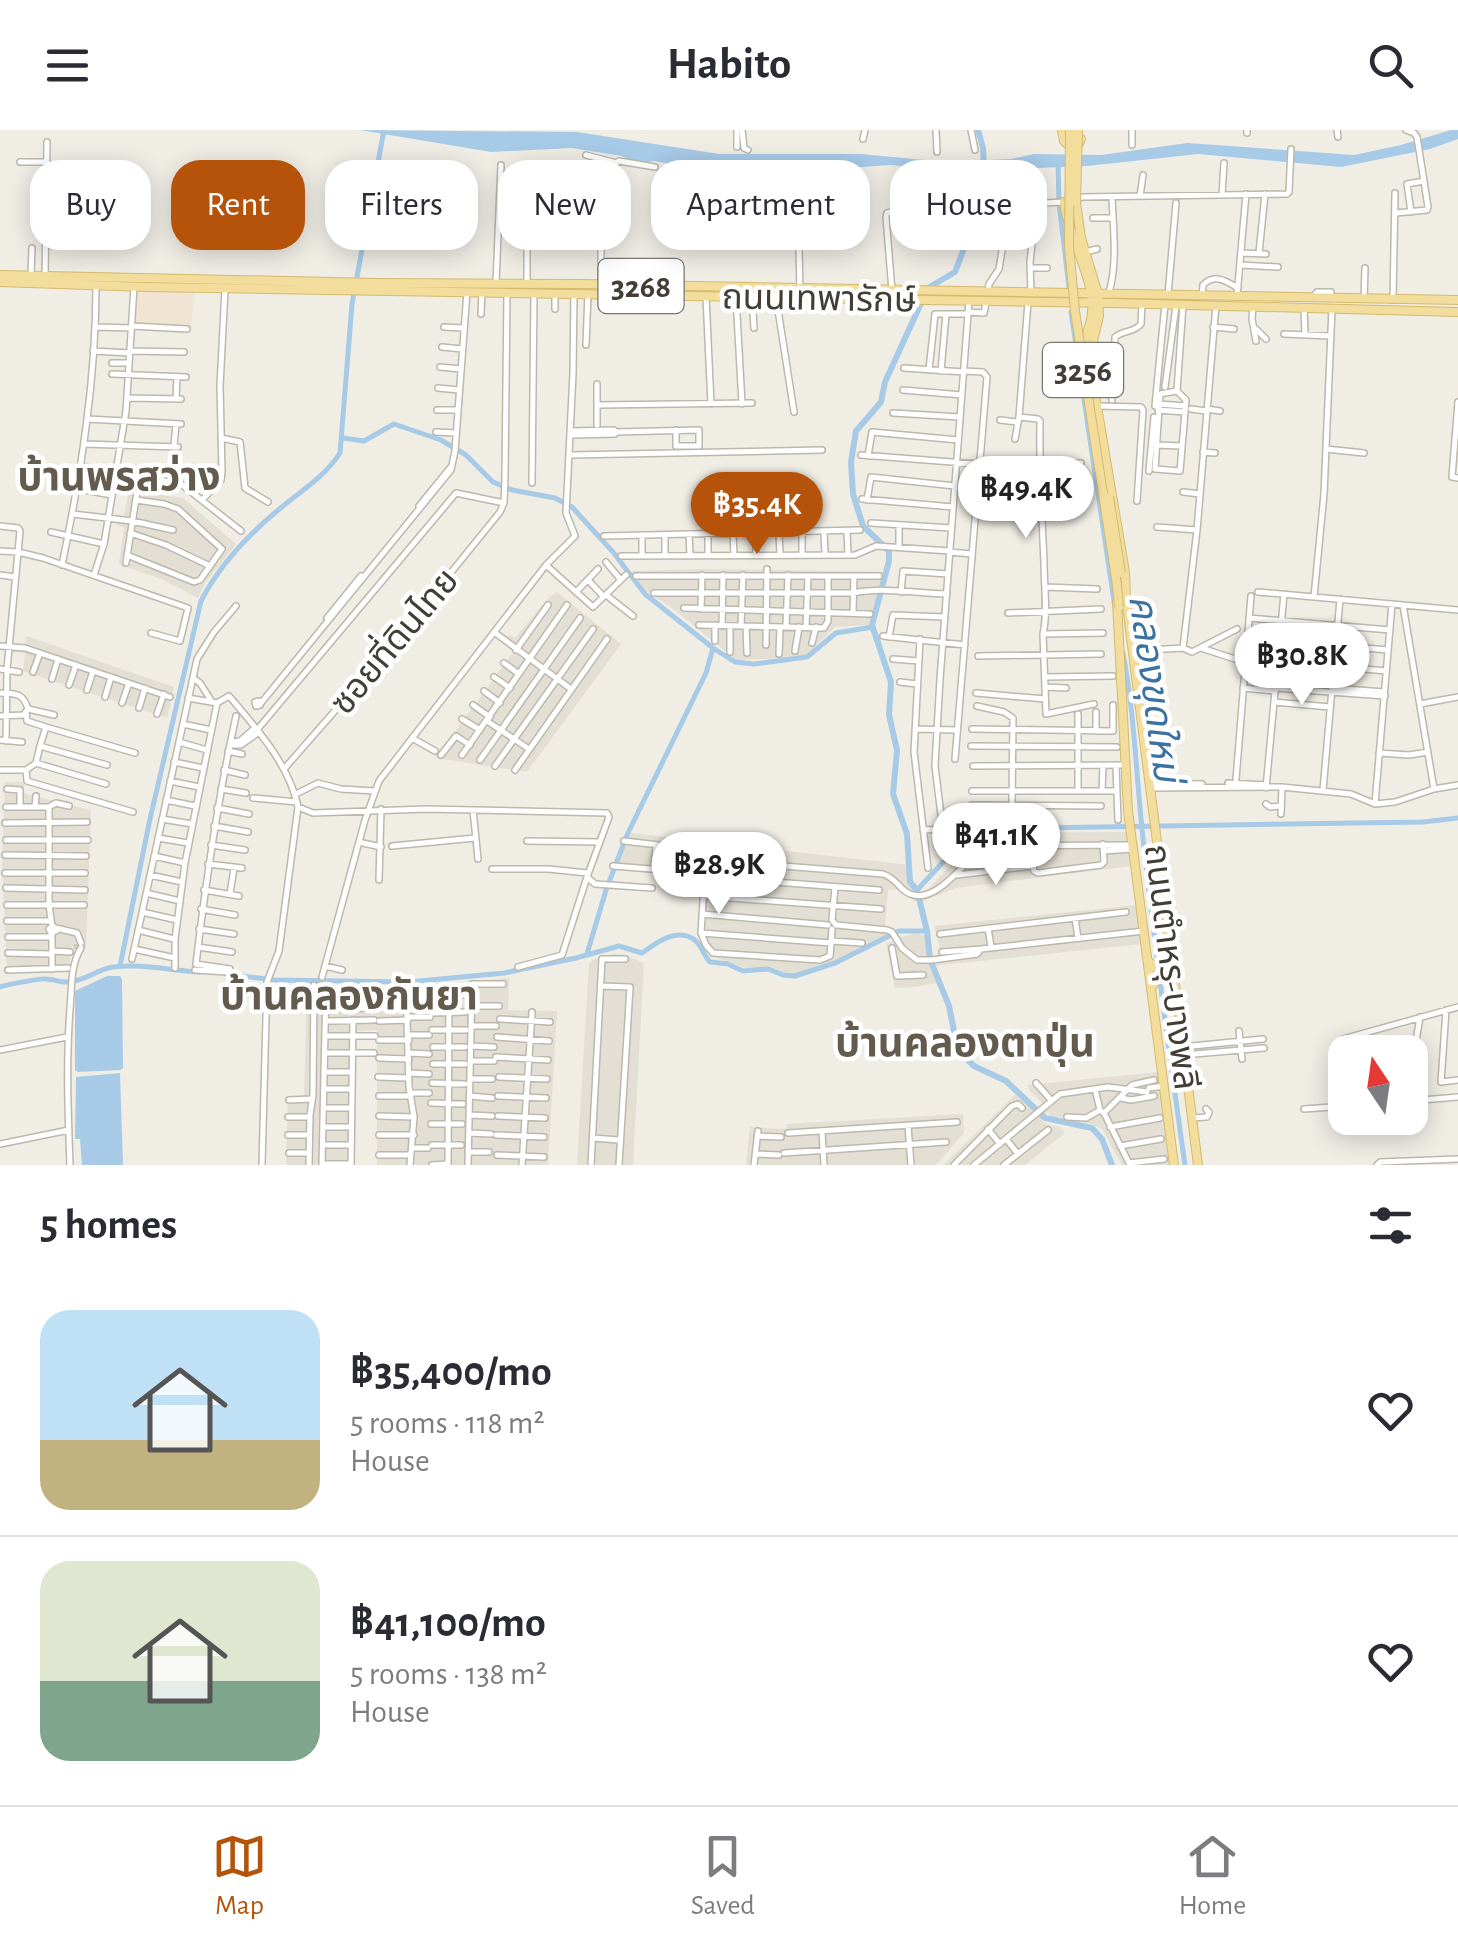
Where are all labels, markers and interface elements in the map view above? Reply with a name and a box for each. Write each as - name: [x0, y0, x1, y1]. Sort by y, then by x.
- icon: menu: [40, 38, 95, 93]
- icon: search: [1363, 38, 1418, 93]
- text: Habito: [667, 42, 791, 87]
- chip: Buy: [30, 160, 151, 250]
- chip: Rent: [171, 160, 305, 250]
- chip: Filters: [325, 160, 478, 250]
- chip: New: [498, 160, 631, 250]
- chip: Apartment: [651, 160, 870, 250]
- chip: House: [890, 160, 1047, 250]
- road number: 3268: [598, 259, 684, 313]
- street label: ถนนเทพารักษ์: [721, 279, 917, 319]
- road number: 3256: [1043, 343, 1123, 397]
- district label: บ้านพรสว่าง: [17, 454, 221, 498]
- pin: ฿49.4K: [945, 456, 1107, 541]
- pin: ฿35.4K: [676, 472, 838, 557]
- text: ฿49.4K: [980, 472, 1072, 504]
- text: ฿35.4K: [713, 488, 801, 520]
- street label: ซอยที่ดินไทย: [319, 558, 466, 721]
- water label: คลองขุดใหม่: [1119, 592, 1189, 790]
- pin: ฿30.8K: [1221, 623, 1383, 708]
- text: ฿30.8K: [1257, 639, 1347, 671]
- pin: ฿41.1K: [915, 803, 1077, 888]
- text: ฿41.1K: [954, 819, 1038, 851]
- pin: ฿28.9K: [638, 832, 800, 917]
- street label: ถนนตำหรุ-บางพลี: [1136, 842, 1204, 1092]
- text: ฿28.9K: [674, 848, 764, 880]
- district label: บ้านคลองกันยา: [220, 973, 478, 1017]
- district label: บ้านคลองตาปุ่น: [835, 1020, 1095, 1067]
- north arrow: [1328, 1035, 1428, 1135]
- map controls: [1328, 1035, 1428, 1135]
- icon: filters: [1363, 1198, 1418, 1253]
- text: 5 homes: [40, 1204, 177, 1246]
- icon: home: [120, 1350, 240, 1470]
- text: ฿35,400/mo: [350, 1351, 552, 1393]
- icon: heart: [1363, 1383, 1418, 1438]
- text: 5 rooms · 118 m²: [350, 1407, 545, 1439]
- text: House: [350, 1445, 430, 1477]
- icon: home: [120, 1601, 240, 1721]
- text: ฿41,100/mo: [350, 1602, 546, 1644]
- icon: heart: [1363, 1634, 1418, 1689]
- text: 5 rooms · 138 m²: [350, 1658, 547, 1690]
- text: House: [350, 1696, 430, 1728]
- tab: Map: [212, 1829, 267, 1923]
- tab: Saved: [691, 1829, 755, 1923]
- tab: Home: [1179, 1829, 1246, 1923]

